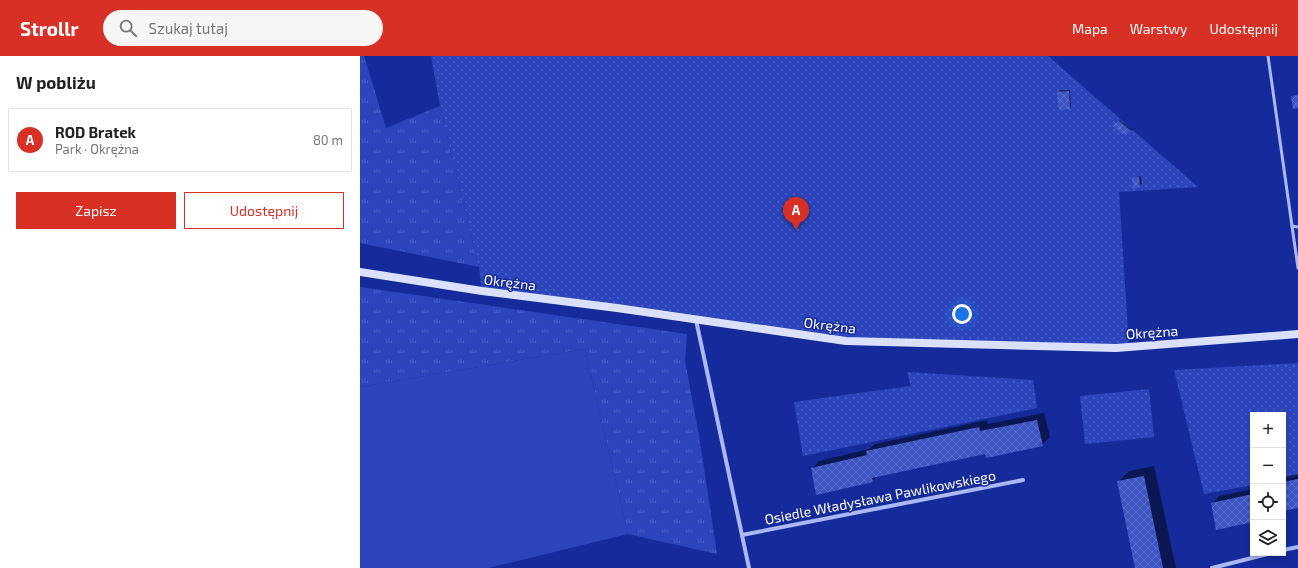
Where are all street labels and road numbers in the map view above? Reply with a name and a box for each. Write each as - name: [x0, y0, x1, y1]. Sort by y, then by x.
- street label: Okrężna: [483, 270, 537, 294]
- street label: Okrężna: [803, 313, 857, 337]
- street label: Okrężna: [1125, 322, 1179, 342]
- street label: Osiedle Władysława Pawlikowskiego: [763, 466, 997, 528]

